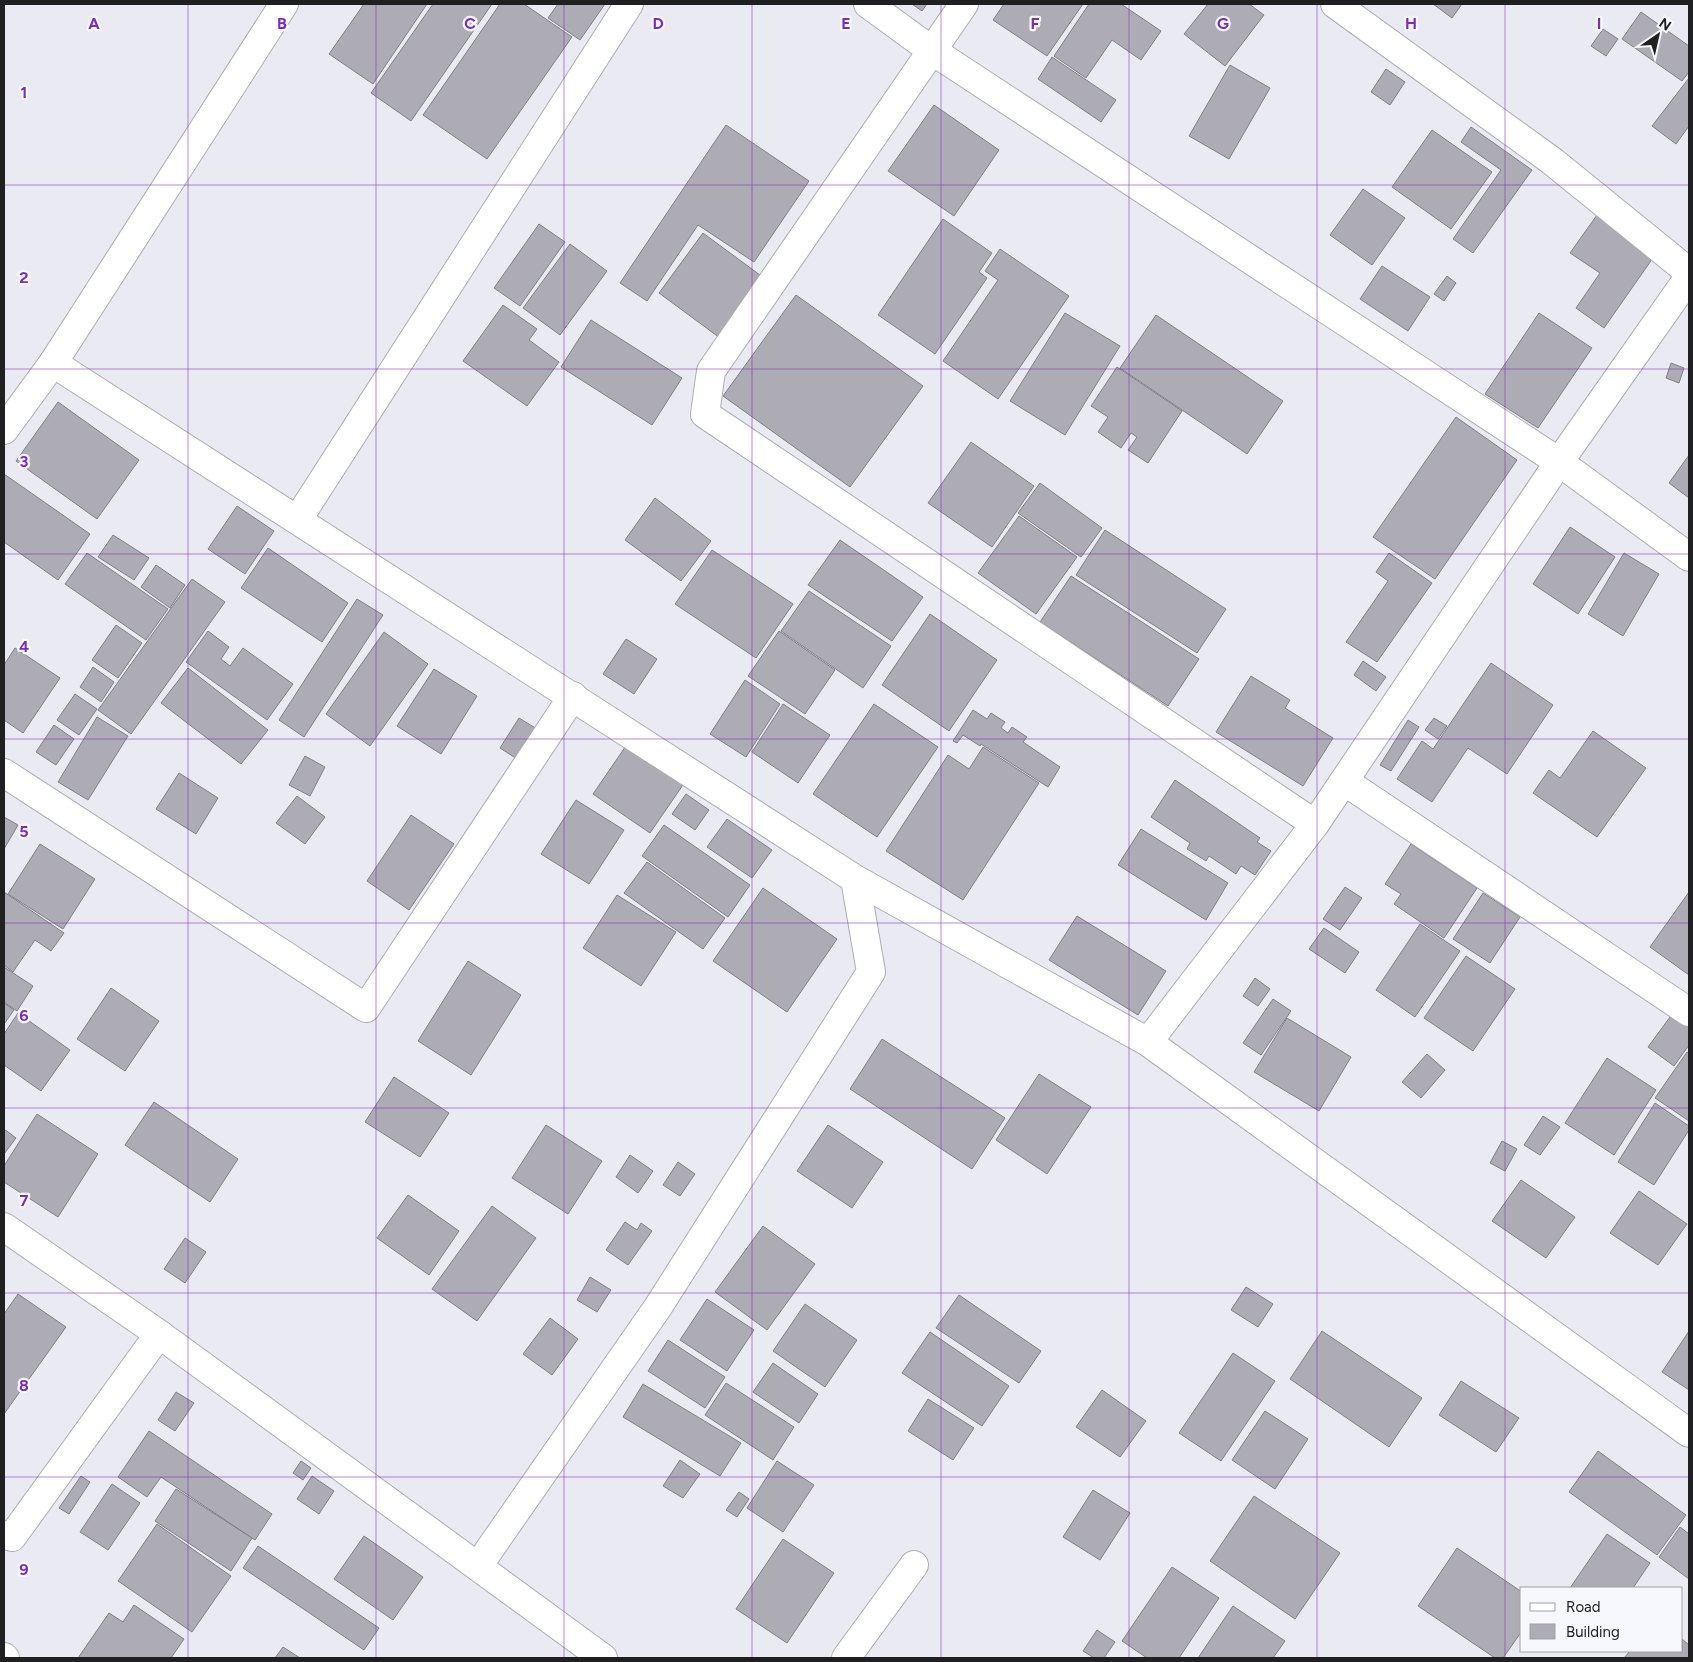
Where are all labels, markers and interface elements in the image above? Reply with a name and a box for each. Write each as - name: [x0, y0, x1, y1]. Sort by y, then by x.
- north arrow: [1633, 10, 1683, 60]
- text: A: [88, 14, 100, 33]
- text: B: [277, 14, 287, 33]
- text: C: [464, 14, 476, 33]
- text: D: [652, 14, 664, 33]
- text: E: [841, 14, 851, 33]
- text: F: [1031, 14, 1040, 33]
- text: G: [1217, 14, 1229, 33]
- text: H: [1405, 14, 1417, 33]
- text: I: [1597, 14, 1601, 33]
- text: N: [1656, 15, 1674, 35]
- text: 1: [21, 83, 27, 102]
- text: 2: [19, 268, 29, 287]
- text: 3: [20, 452, 29, 471]
- text: 4: [19, 637, 29, 656]
- text: 5: [19, 822, 29, 841]
- text: 6: [19, 1006, 29, 1025]
- text: 7: [20, 1191, 29, 1210]
- text: 8: [19, 1376, 29, 1395]
- text: 9: [19, 1560, 29, 1579]
- legend: [1520, 1587, 1683, 1652]
- text: Road: [1566, 1598, 1601, 1616]
- text: Building: [1566, 1623, 1620, 1641]

